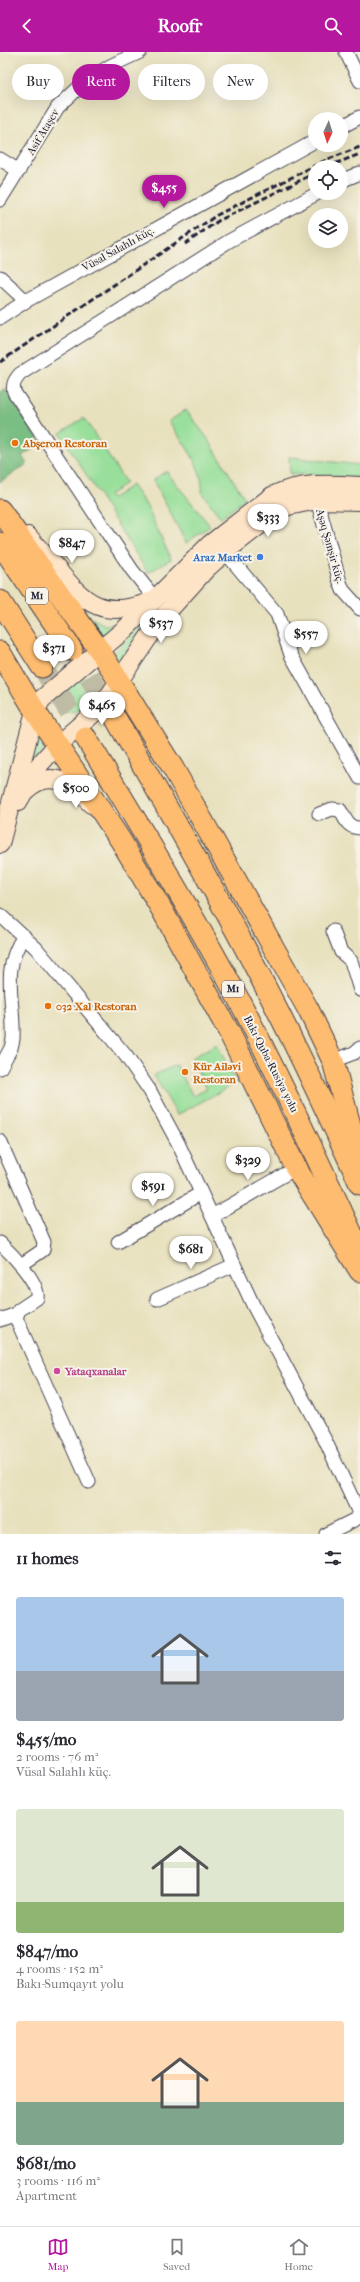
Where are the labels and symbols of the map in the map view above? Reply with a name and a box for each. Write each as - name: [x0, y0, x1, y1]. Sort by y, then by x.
- street label: Asif Ataşev: [24, 106, 62, 158]
- north arrow: [308, 112, 348, 152]
- pin: $455: [140, 175, 188, 209]
- street label: Vüsal Salahlı küç.: [79, 224, 156, 275]
- place label: Abşeron Restoran: [22, 437, 108, 450]
- marker: Abşeron Restoran: [10, 438, 20, 448]
- pin: $333: [244, 504, 292, 538]
- street label: Aşəq Şəmşir küç.: [313, 506, 347, 585]
- pin: $847: [48, 530, 96, 564]
- place label: Araz Market: [192, 551, 253, 564]
- marker: Araz Market: [255, 552, 265, 562]
- road number: M1: [26, 588, 48, 604]
- pin: $537: [137, 610, 185, 644]
- pin: $557: [282, 621, 330, 655]
- pin: $371: [30, 635, 78, 669]
- pin: $465: [78, 692, 126, 726]
- pin: $500: [52, 775, 100, 809]
- road number: M1: [222, 981, 244, 997]
- place label: 032 Xal Restoran: [56, 1000, 137, 1013]
- marker: 032 Xal Restoran: [43, 1001, 53, 1011]
- street label: Bakı-Quba-Rusiya yolu: [241, 1013, 301, 1115]
- place label: Kür Ailəvi Restoran: [193, 1060, 242, 1086]
- marker: Kür Ailəvi Restoran: [180, 1067, 190, 1077]
- pin: $329: [224, 1147, 272, 1181]
- pin: $591: [129, 1173, 177, 1207]
- pin: $681: [167, 1236, 215, 1270]
- place label: Yataqxanalar: [64, 1365, 127, 1378]
- marker: Yataqxanalar: [52, 1366, 62, 1376]

